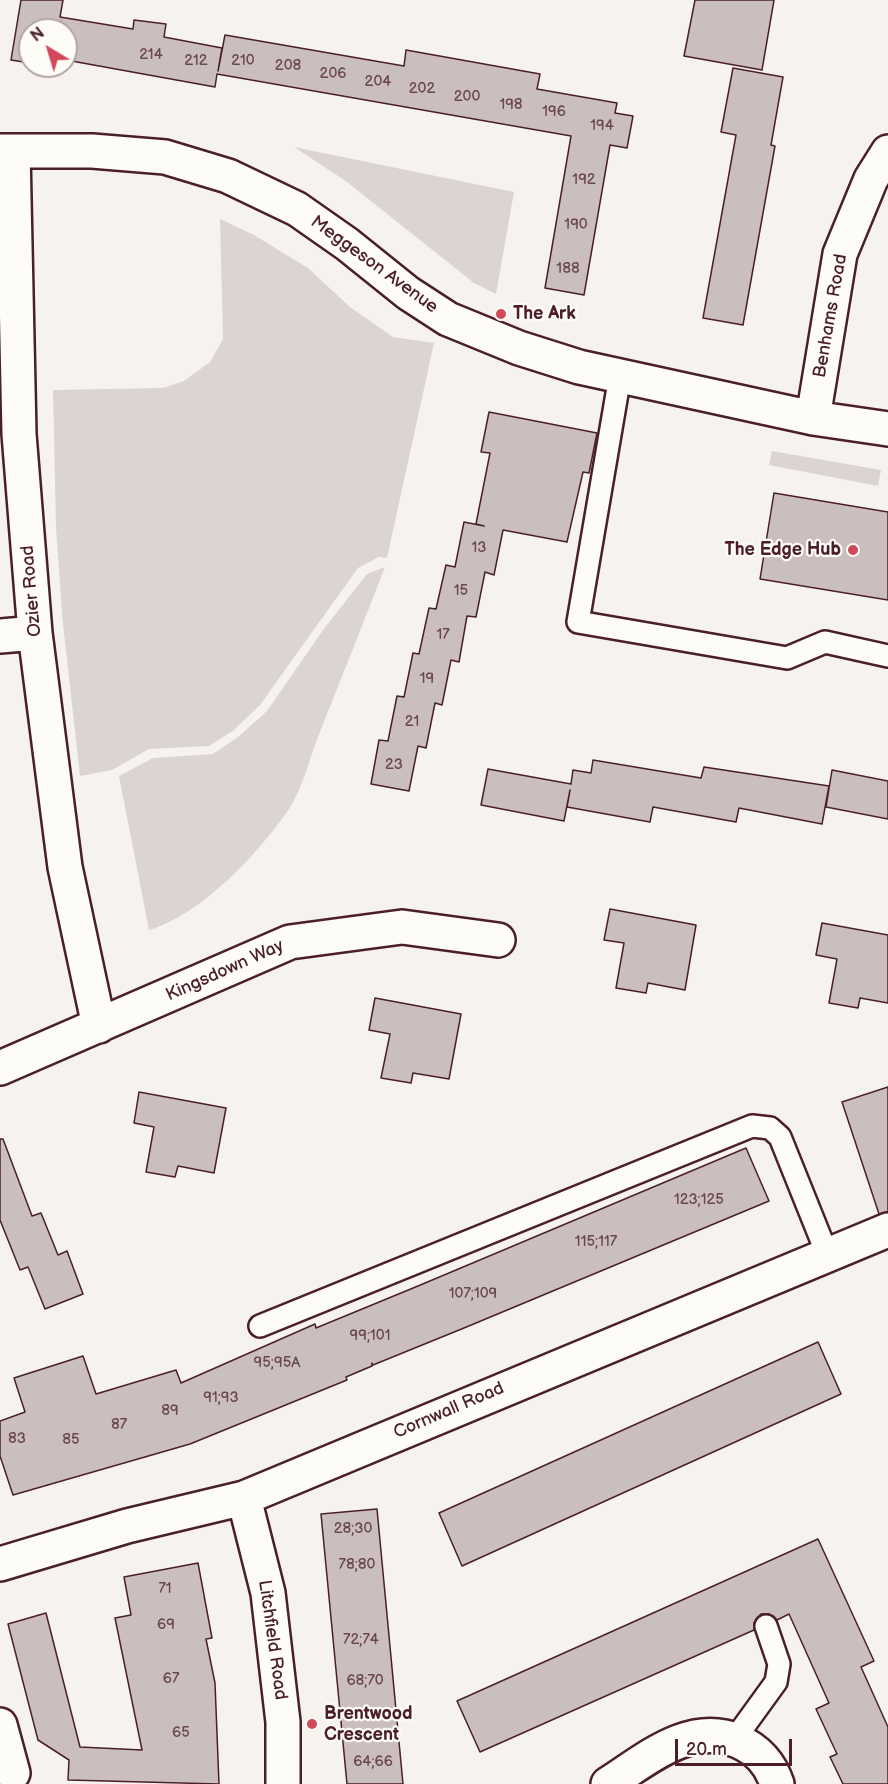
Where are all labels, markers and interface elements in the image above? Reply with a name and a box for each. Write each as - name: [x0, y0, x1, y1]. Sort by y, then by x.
- north arrow: [18, 18, 78, 78]
- text: N: [27, 24, 48, 46]
- house number: 214: [139, 46, 163, 64]
- house number: 212: [184, 52, 208, 70]
- house number: 210: [231, 52, 255, 70]
- house number: 208: [275, 57, 301, 75]
- house number: 206: [320, 65, 346, 83]
- house number: 204: [365, 73, 391, 91]
- house number: 202: [409, 80, 435, 98]
- house number: 200: [454, 88, 480, 106]
- house number: 198: [499, 96, 523, 114]
- house number: 196: [542, 103, 566, 121]
- house number: 194: [590, 117, 614, 135]
- house number: 192: [572, 171, 596, 189]
- street label: Meggeson Avenue: [306, 212, 442, 318]
- house number: 190: [564, 216, 588, 234]
- street label: Benhams Road: [809, 252, 853, 380]
- house number: 188: [556, 260, 580, 278]
- place label: The Ark: [513, 303, 576, 325]
- marker: The Ark: [494, 307, 508, 321]
- house number: 13: [471, 539, 487, 557]
- place label: The Edge Hub: [724, 539, 841, 561]
- marker: The Edge Hub: [846, 543, 860, 557]
- street label: Ozier Road: [17, 544, 47, 638]
- house number: 15: [454, 582, 468, 600]
- house number: 17: [436, 626, 450, 644]
- house number: 19: [420, 670, 434, 688]
- house number: 21: [405, 713, 419, 731]
- house number: 23: [385, 756, 403, 774]
- street label: Kingsdown Way: [163, 935, 287, 1007]
- house number: 123;125: [674, 1191, 724, 1209]
- house number: 115;117: [575, 1233, 617, 1251]
- house number: 107;109: [449, 1285, 497, 1303]
- house number: 99;101: [350, 1327, 390, 1345]
- house number: 95;95A: [254, 1354, 300, 1372]
- street label: Cornwall Road: [390, 1378, 508, 1444]
- house number: 91;93: [203, 1389, 239, 1407]
- house number: 89: [161, 1402, 179, 1420]
- house number: 87: [111, 1416, 127, 1434]
- house number: 83: [8, 1430, 26, 1448]
- house number: 85: [62, 1431, 80, 1449]
- house number: 28;30: [334, 1520, 372, 1538]
- house number: 78;80: [339, 1556, 375, 1574]
- street label: Litchfield Road: [253, 1579, 291, 1701]
- house number: 71: [158, 1580, 172, 1598]
- house number: 69: [157, 1616, 175, 1634]
- house number: 72;74: [343, 1631, 379, 1649]
- house number: 67: [163, 1670, 179, 1688]
- house number: 68;70: [346, 1672, 384, 1690]
- place label: Brentwood Crescent: [324, 1703, 412, 1746]
- marker: Brentwood Crescent: [305, 1717, 319, 1731]
- house number: 65: [172, 1724, 190, 1742]
- scale bar: [678, 1727, 795, 1765]
- text: 20 m: [686, 1739, 727, 1760]
- house number: 64;66: [353, 1753, 393, 1771]

